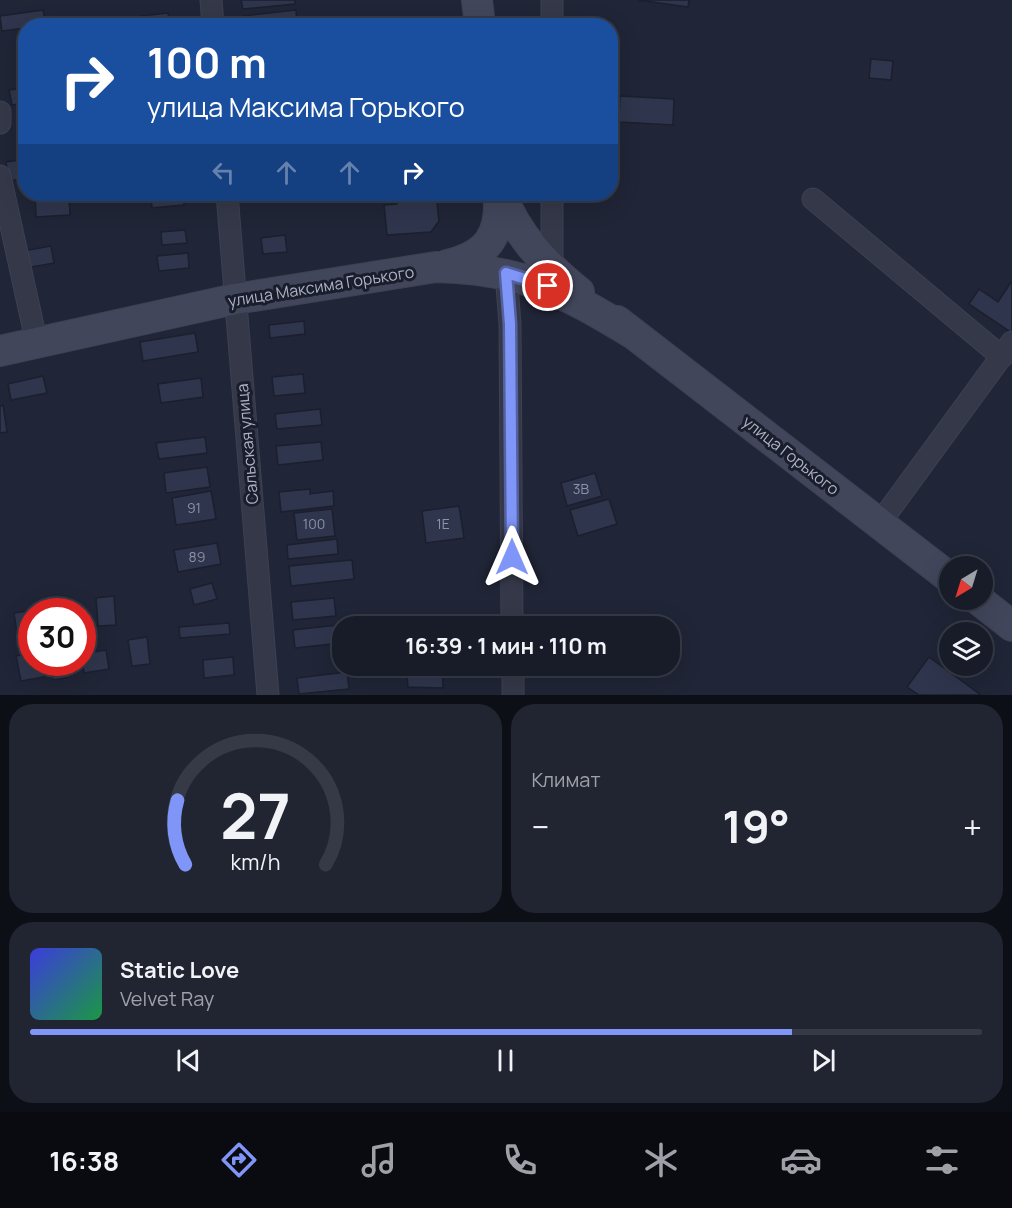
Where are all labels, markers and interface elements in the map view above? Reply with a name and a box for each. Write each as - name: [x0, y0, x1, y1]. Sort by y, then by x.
- text: 100 m: [147, 33, 267, 91]
- icon: right: [48, 42, 126, 120]
- text: улица Максима Горького: [147, 88, 465, 125]
- icon: left: [207, 156, 240, 189]
- icon: ahead: [270, 156, 303, 189]
- icon: ahead: [333, 156, 366, 189]
- icon: right: [396, 156, 429, 189]
- street label: улица Максима Горького: [226, 260, 416, 312]
- pin: [522, 260, 573, 311]
- icon: arrive: [531, 269, 564, 302]
- street label: Сальская улица: [231, 383, 263, 505]
- street label: улица Горького: [738, 410, 844, 500]
- house number: 3В: [573, 479, 590, 498]
- house number: 91: [187, 498, 201, 517]
- house number: 100: [303, 514, 325, 533]
- house number: 1Е: [436, 514, 450, 533]
- position arrow: [480, 525, 544, 589]
- house number: 89: [189, 547, 205, 566]
- north arrow: [939, 556, 993, 610]
- map controls: [939, 556, 993, 676]
- speed limit sign: 30: [18, 598, 96, 676]
- button: layers: [939, 622, 993, 676]
- text: 16:39 · 1 мин · 110 m: [405, 631, 607, 661]
- text: Климат: [532, 766, 601, 793]
- text: 27: [220, 772, 290, 858]
- text: 19°: [722, 795, 790, 857]
- text: −: [532, 804, 549, 849]
- text: +: [963, 804, 982, 849]
- text: km/h: [230, 848, 280, 877]
- text: Static Love: [120, 955, 239, 985]
- text: Velvet Ray: [120, 985, 214, 1012]
- icon: previous: [172, 1044, 205, 1077]
- icon: pause: [489, 1044, 522, 1077]
- icon: next: [807, 1044, 840, 1077]
- icon: directions: [218, 1139, 260, 1181]
- icon: music: [358, 1139, 400, 1181]
- icon: phone: [499, 1139, 541, 1181]
- icon: climate: [640, 1139, 682, 1181]
- icon: car: [780, 1139, 822, 1181]
- icon: filters: [921, 1139, 963, 1181]
- text: 16:38: [49, 1142, 119, 1179]

